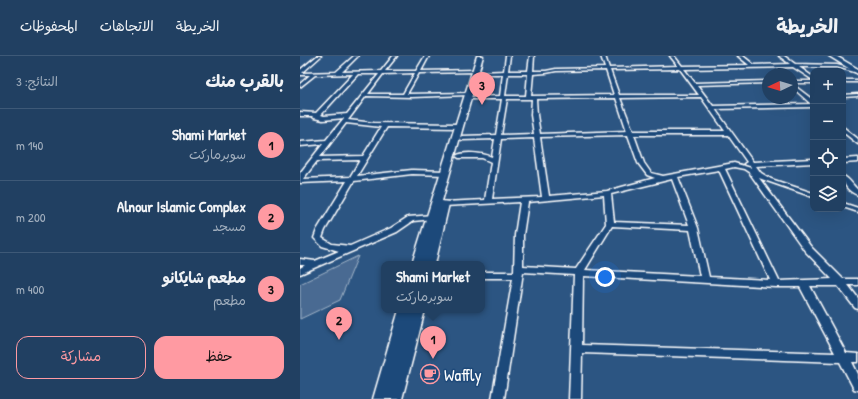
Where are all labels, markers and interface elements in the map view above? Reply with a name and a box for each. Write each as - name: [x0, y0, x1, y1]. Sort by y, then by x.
- text: الخريطة: [776, 13, 838, 39]
- text: المحفوظات: [20, 16, 78, 35]
- text: الاتجاهات: [100, 16, 154, 35]
- text: الخريطة: [176, 16, 219, 35]
- north arrow: [762, 68, 798, 104]
- map controls: [810, 68, 846, 212]
- button: +: [810, 68, 846, 104]
- text: بالقرب منك: [206, 69, 284, 92]
- text: النتائج: 3: [16, 72, 58, 90]
- pin: 3: [469, 72, 495, 105]
- button: −: [810, 104, 846, 140]
- text: Shami Market: [172, 124, 246, 145]
- text: 140 m: [16, 136, 43, 154]
- text: 1: [269, 136, 273, 154]
- button: locate: [810, 140, 846, 176]
- text: سوبرماركت: [189, 145, 246, 163]
- button: layers: [810, 176, 846, 212]
- text: Alnour Islamic Complex: [117, 196, 246, 217]
- text: 200 m: [16, 208, 46, 226]
- text: 2: [268, 208, 274, 226]
- text: مسجد: [213, 217, 246, 235]
- popup: [381, 261, 485, 313]
- text: Shami Market: [396, 266, 470, 287]
- text: مطعم شايكانو: [163, 267, 246, 288]
- your location: [595, 267, 615, 287]
- text: 400 m: [16, 280, 44, 298]
- text: 3: [268, 280, 274, 298]
- text: سوبرماركت: [396, 287, 453, 305]
- text: مطعم: [213, 291, 246, 309]
- pin: 2: [326, 307, 352, 340]
- pin: 1: [420, 326, 446, 359]
- button: مشاركة: [16, 336, 146, 379]
- button: حفظ: [154, 336, 284, 379]
- cafe icon: Waffly: [419, 363, 441, 385]
- place label: Waffly: [444, 363, 482, 386]

